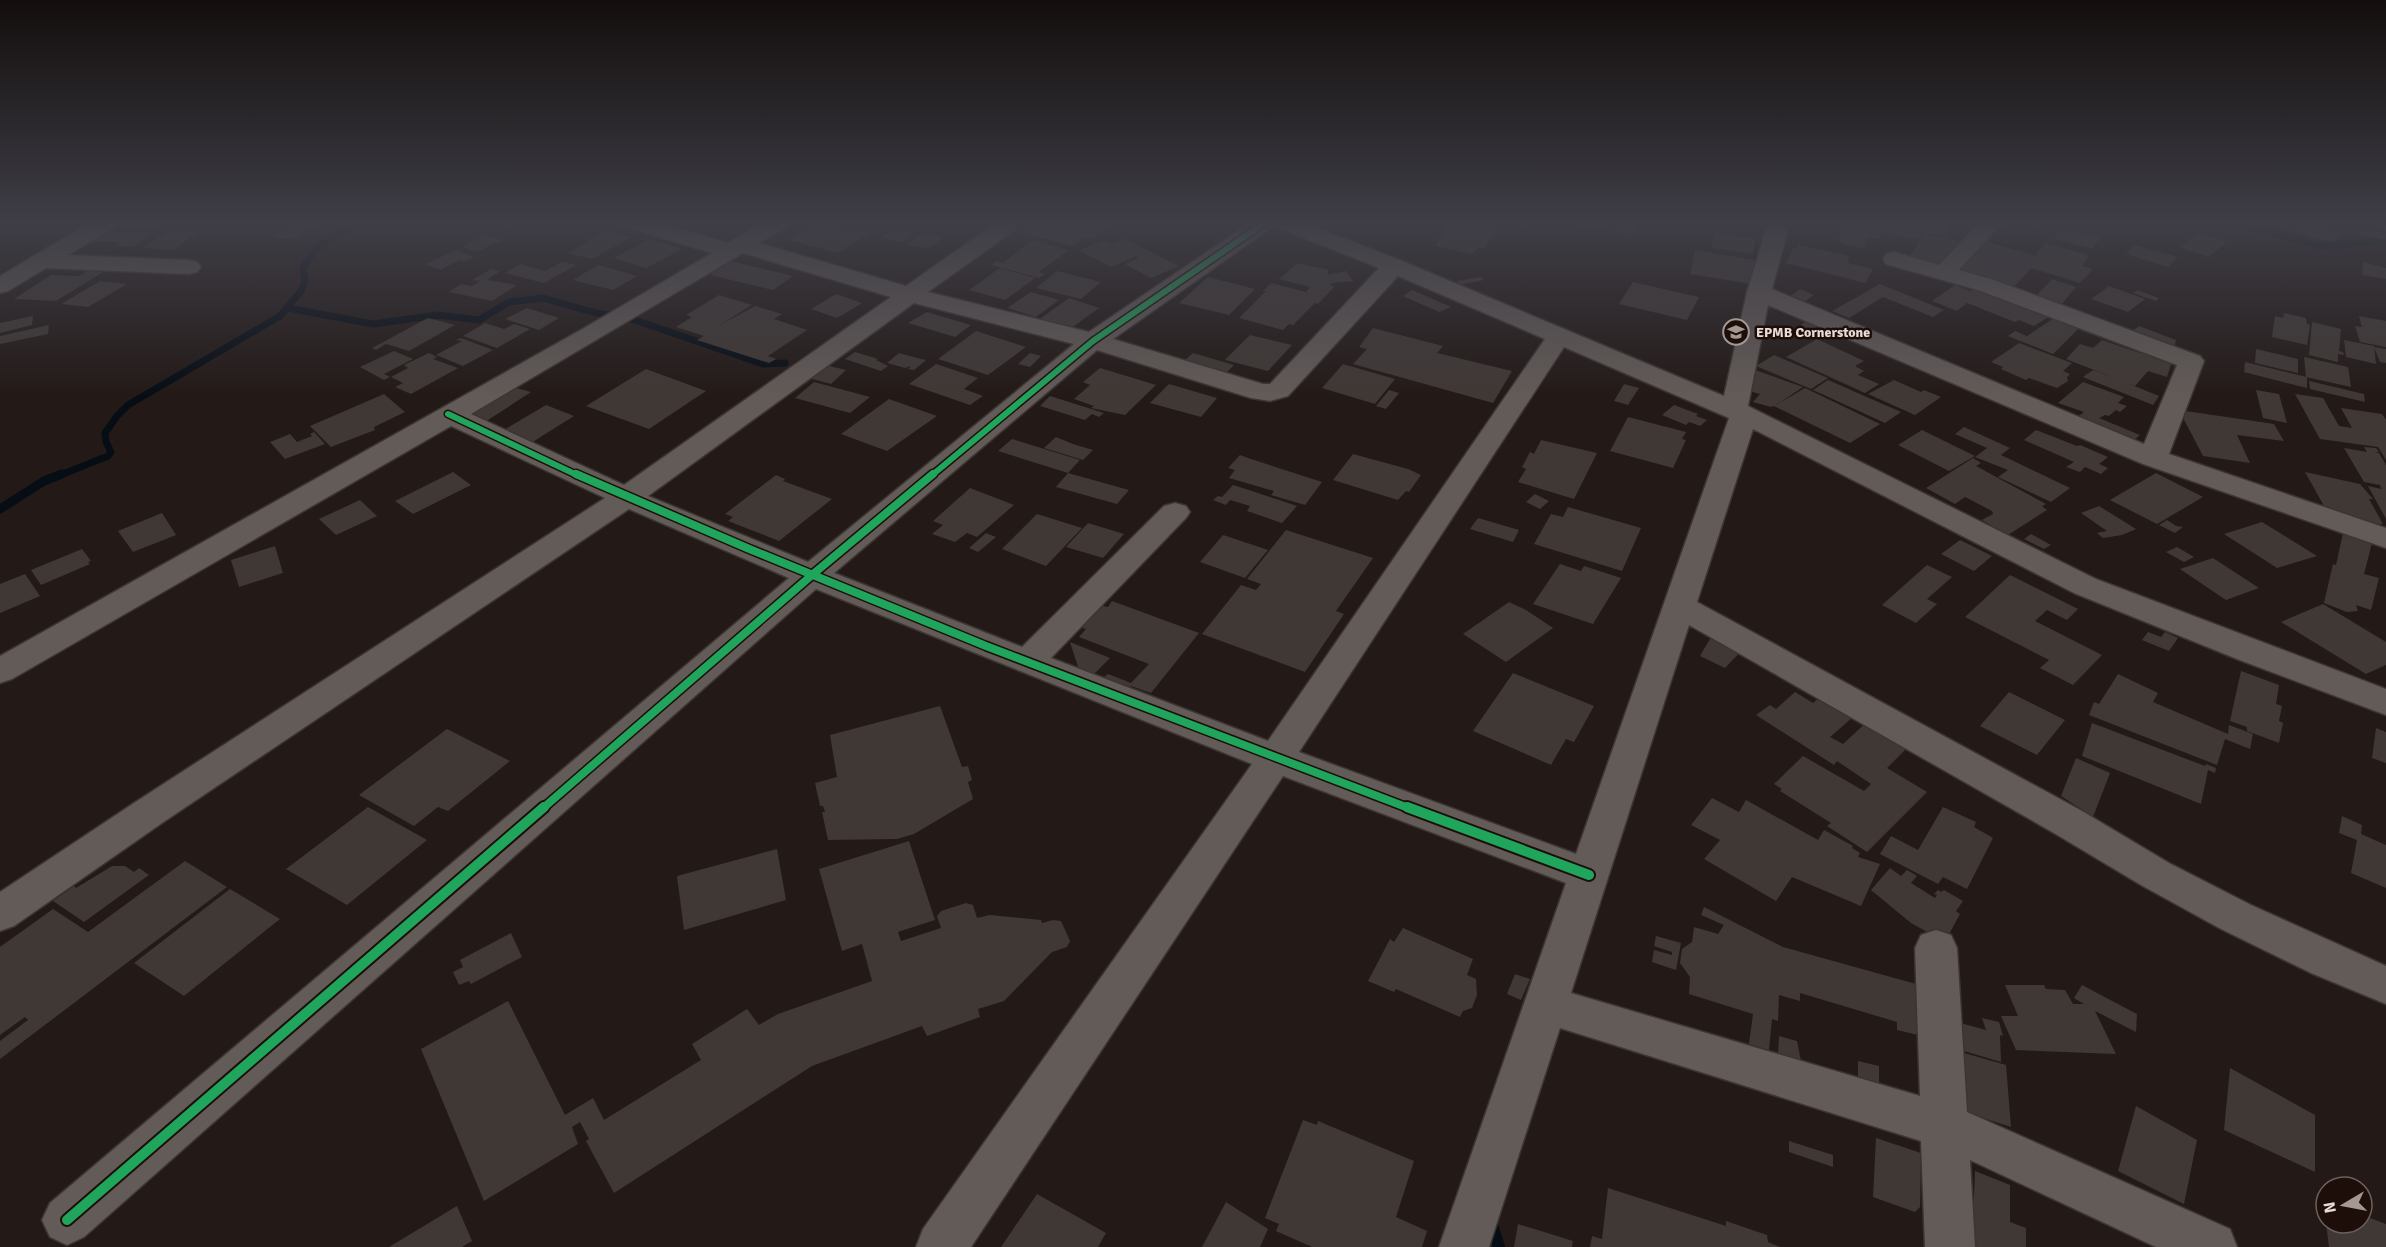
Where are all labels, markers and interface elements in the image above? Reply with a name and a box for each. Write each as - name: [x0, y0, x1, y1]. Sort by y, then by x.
- school or university icon: EPMB Cornerstone: [1721, 317, 1751, 347]
- place label: EPMB Cornerstone: [1756, 324, 1870, 341]
- north arrow: [2314, 1175, 2374, 1235]
- text: N: [2319, 1200, 2341, 1215]

